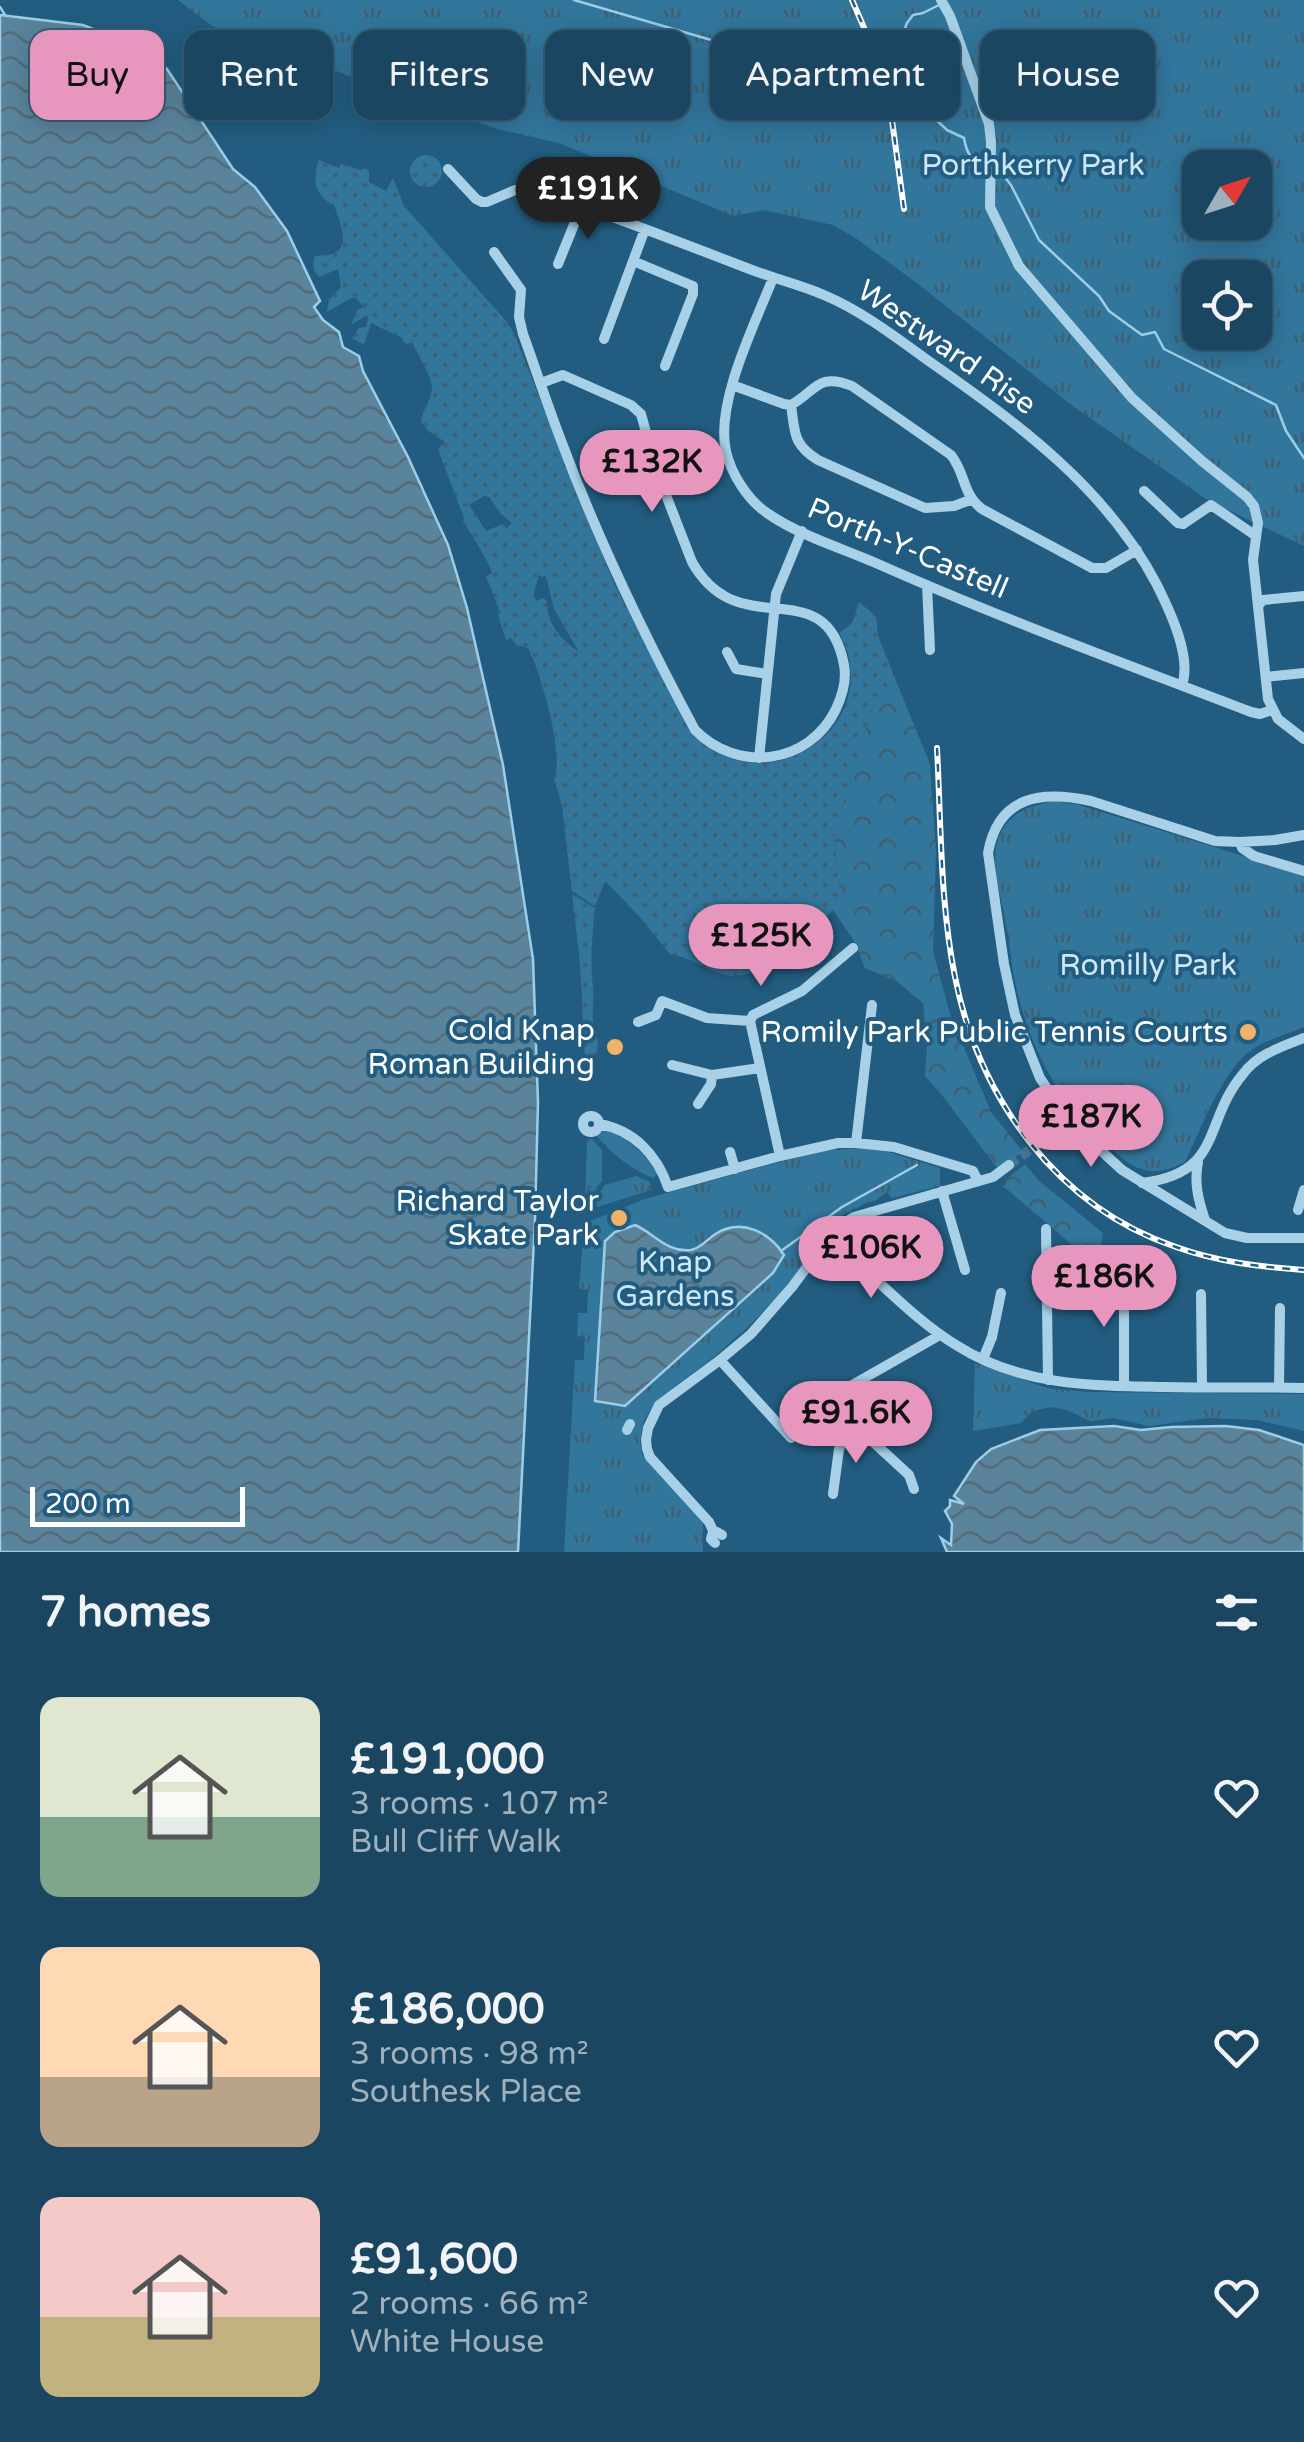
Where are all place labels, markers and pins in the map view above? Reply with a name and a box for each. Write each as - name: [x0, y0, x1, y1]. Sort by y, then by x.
- pin: £191K: [518, 157, 658, 242]
- pin: £132K: [582, 430, 722, 515]
- pin: £125K: [691, 904, 831, 989]
- place label: Cold Knap Roman Building: [368, 1012, 595, 1083]
- place label: Romily Park Public Tennis Courts: [760, 1014, 1228, 1051]
- marker: Romily Park Public Tennis Courts: [1237, 1021, 1259, 1043]
- marker: Cold Knap Roman Building: [604, 1036, 626, 1058]
- pin: £187K: [1021, 1085, 1161, 1170]
- place label: Richard Taylor Skate Park: [396, 1183, 599, 1254]
- marker: Richard Taylor Skate Park: [608, 1207, 630, 1229]
- pin: £106K: [801, 1216, 941, 1301]
- pin: £186K: [1034, 1245, 1174, 1330]
- pin: £91.6K: [775, 1381, 937, 1466]

